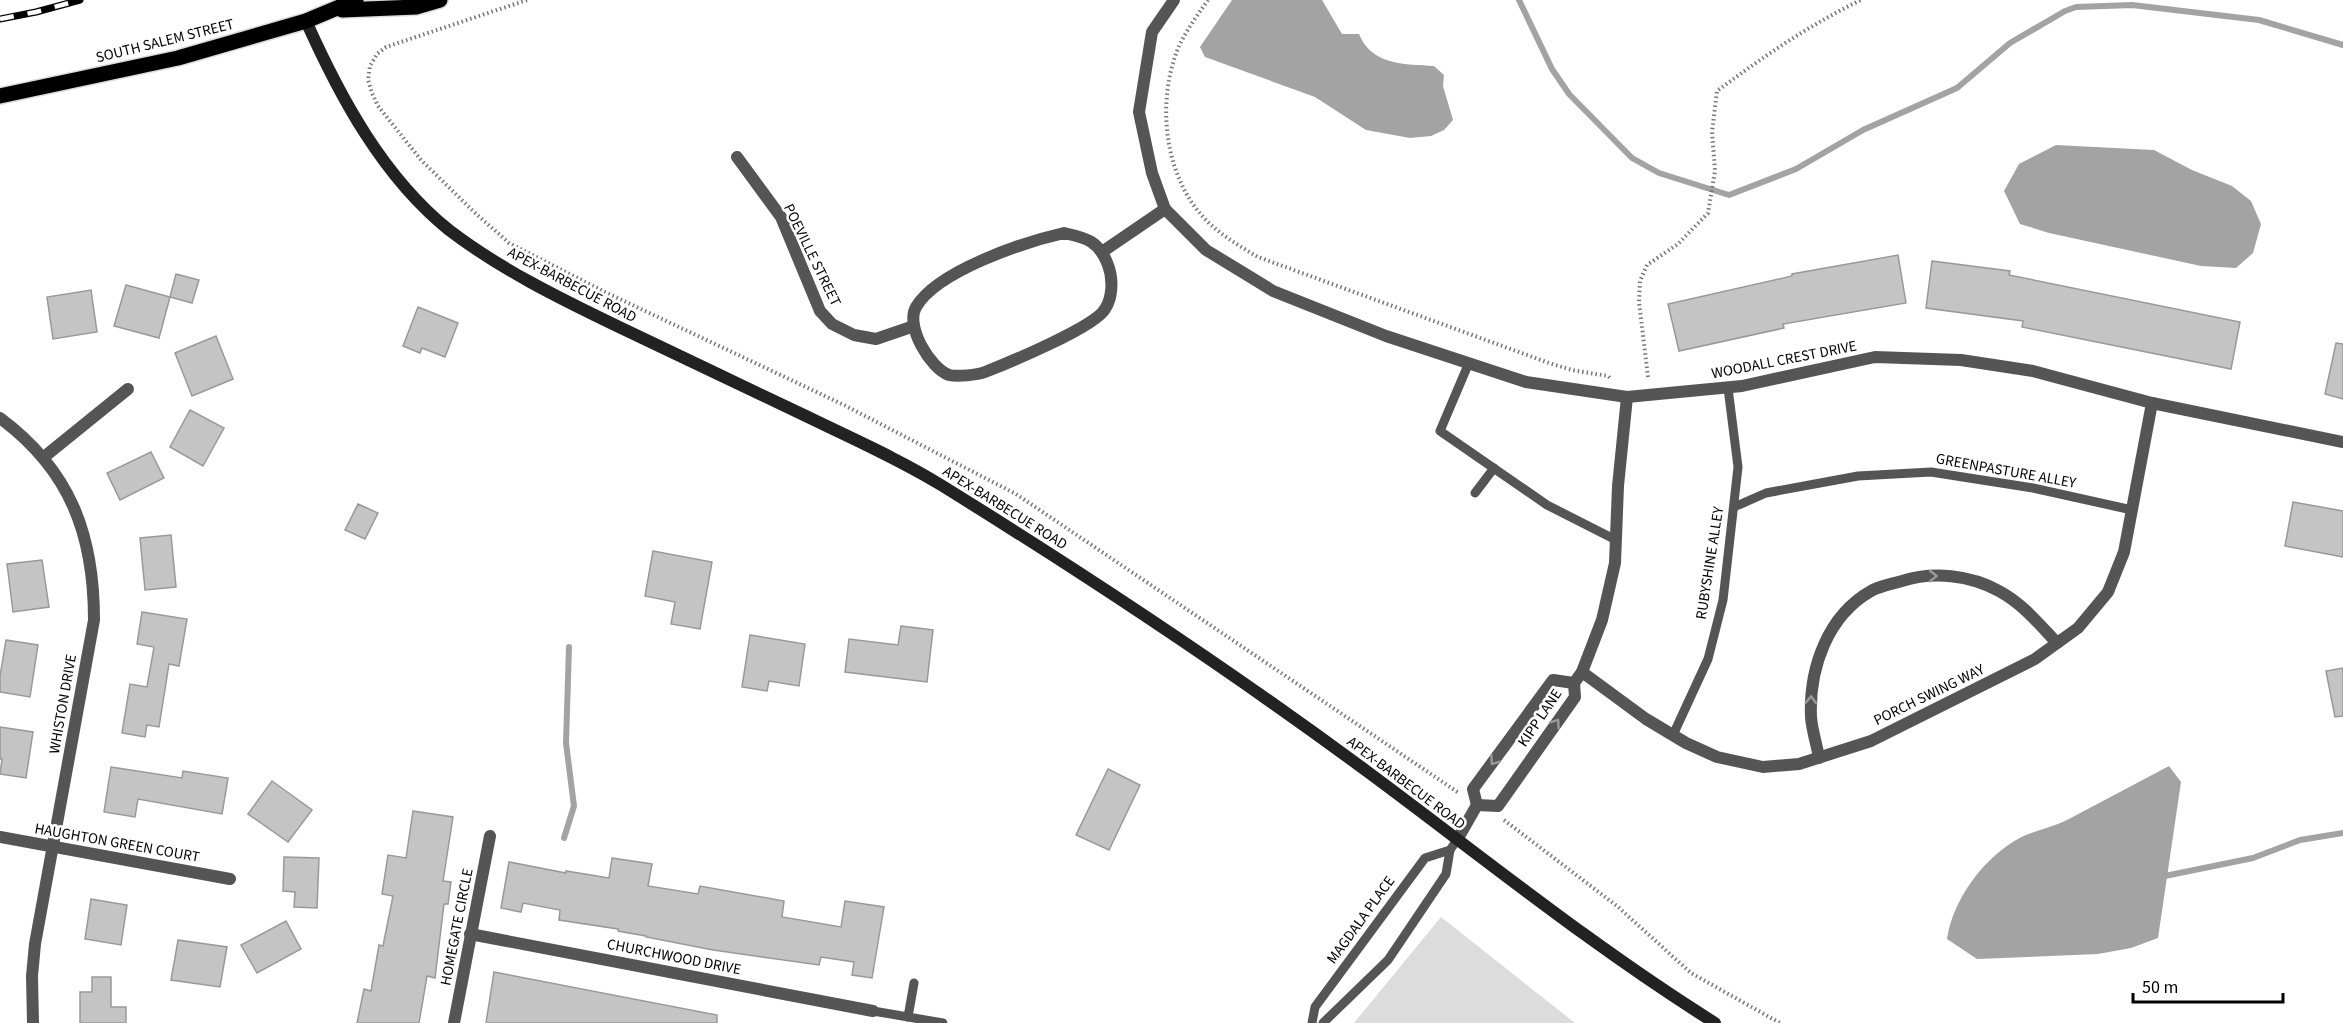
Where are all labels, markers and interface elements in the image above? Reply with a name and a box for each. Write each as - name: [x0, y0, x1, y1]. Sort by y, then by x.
- street label: SOUTH SALEM STREET: [94, 14, 236, 68]
- street label: POEVILLE STREET: [778, 200, 846, 310]
- street label: APEX-BARBECUE ROAD: [504, 242, 640, 328]
- street label: WOODALL CREST DRIVE: [1710, 336, 1858, 384]
- street label: GREENPASTURE ALLEY: [1934, 448, 2079, 494]
- street label: APEX-BARBECUE ROAD: [939, 461, 1071, 555]
- street label: RUBYSHINE ALLEY: [1691, 504, 1729, 621]
- one-way arrow: [1929, 570, 1938, 582]
- street label: WHISTON DRIVE: [44, 652, 82, 756]
- street label: PORCH SWING WAY: [1870, 659, 1989, 731]
- street label: KIPP LANE: [1513, 685, 1567, 751]
- one-way arrow: [1805, 696, 1818, 705]
- one-way arrow: [1549, 719, 1560, 730]
- street label: APEX-BARBECUE ROAD: [1342, 731, 1470, 835]
- one-way arrow: [1490, 754, 1501, 765]
- street label: HAUGHTON GREEN COURT: [33, 818, 201, 868]
- street label: HOMEGATE CIRCLE: [435, 867, 479, 987]
- street label: MAGDALA PLACE: [1322, 872, 1400, 968]
- street label: CHURCHWOOD DRIVE: [605, 934, 743, 980]
- scale bar: [2133, 966, 2283, 1004]
- text: 50 m: [2142, 975, 2178, 1000]

